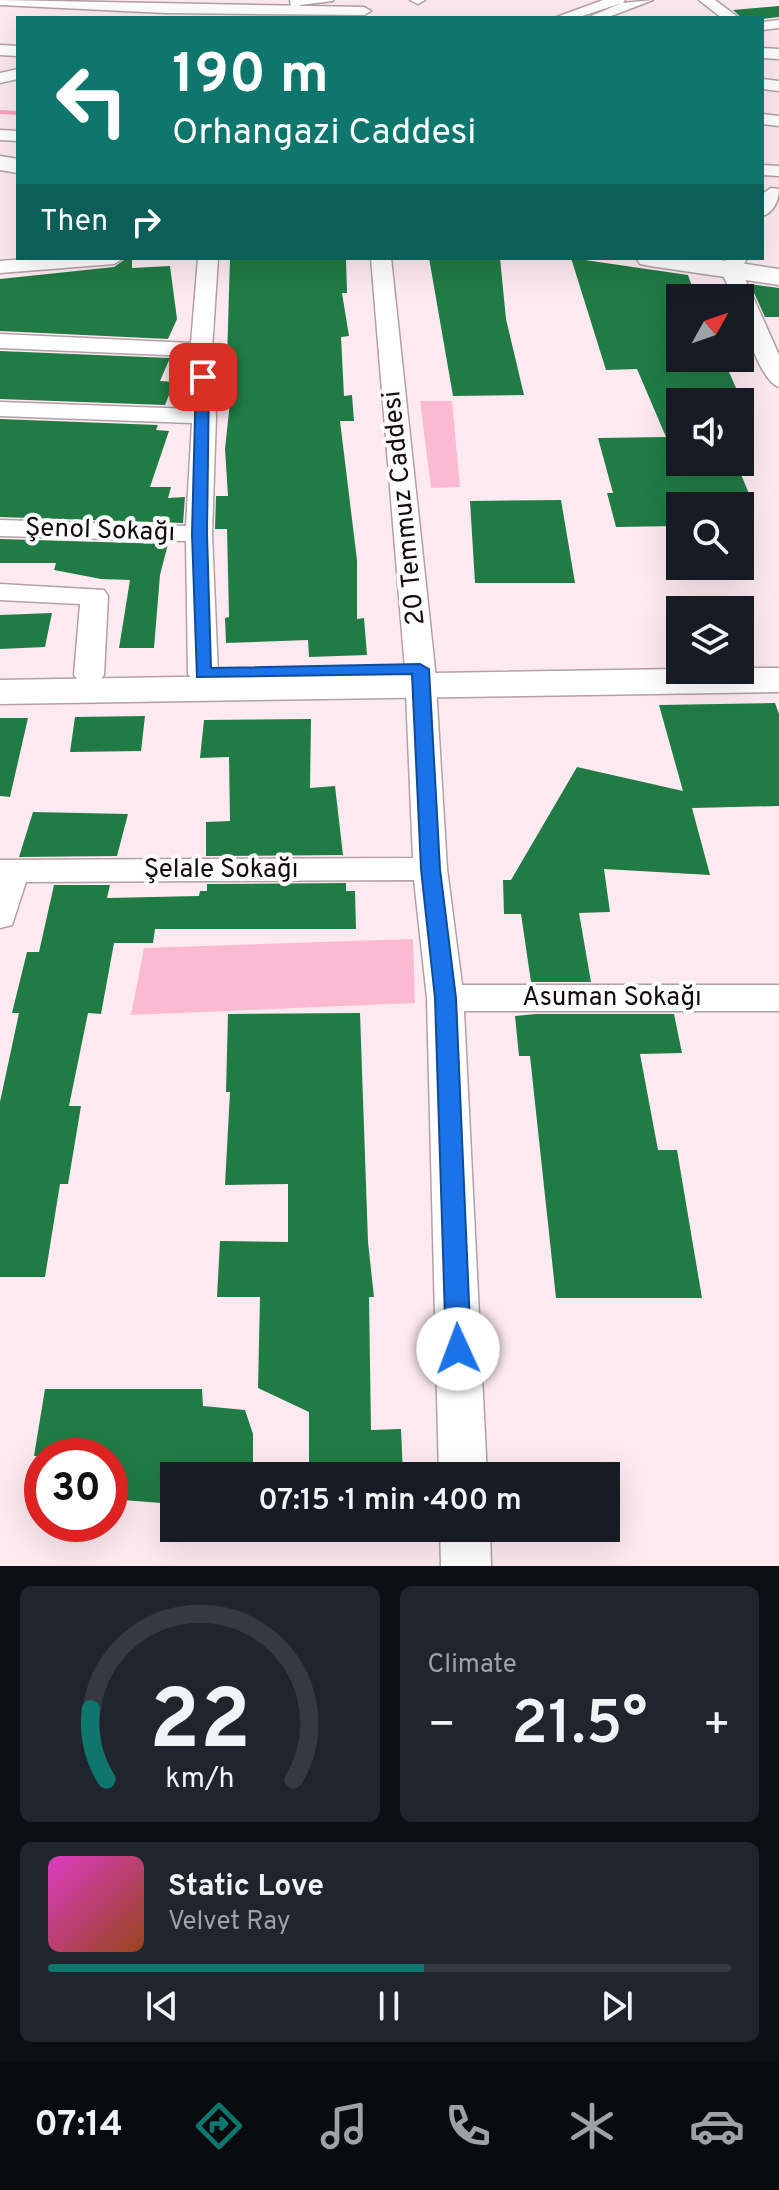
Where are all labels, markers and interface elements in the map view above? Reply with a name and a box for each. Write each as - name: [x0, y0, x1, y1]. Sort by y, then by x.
- text: 190 m: [172, 42, 329, 112]
- icon: left: [40, 48, 144, 152]
- text: Orhangazi Caddesi: [172, 111, 476, 157]
- icon: right: [124, 200, 168, 244]
- text: Then: [40, 204, 108, 241]
- north arrow: [666, 284, 754, 372]
- map controls: [666, 284, 754, 684]
- pin: [169, 343, 237, 411]
- icon: arrive: [181, 355, 225, 399]
- button: sound: [666, 388, 754, 476]
- street label: 20 Temmuz Caddesi: [376, 389, 434, 627]
- button: search: [666, 492, 754, 580]
- street label: Şenol Sokağı: [24, 512, 176, 550]
- button: layers: [666, 596, 754, 684]
- street label: Şelale Sokağı: [144, 854, 298, 887]
- street label: Asuman Sokağı: [522, 982, 702, 1015]
- position arrow: [416, 1307, 500, 1391]
- speed limit sign: 30: [24, 1438, 128, 1542]
- text: 07:15 · 1 min · 400 m: [258, 1483, 522, 1520]
- text: Climate: [428, 1649, 517, 1682]
- text: 22: [149, 1673, 251, 1778]
- text: 21.5°: [511, 1689, 647, 1765]
- text: −: [428, 1699, 456, 1755]
- text: +: [703, 1699, 731, 1755]
- text: km/h: [165, 1762, 234, 1798]
- text: Static Love: [168, 1869, 324, 1906]
- text: Velvet Ray: [168, 1906, 291, 1939]
- icon: previous: [140, 1984, 184, 2028]
- icon: pause: [367, 1984, 411, 2028]
- icon: next: [595, 1984, 639, 2028]
- icon: directions: [191, 2098, 247, 2154]
- icon: music: [316, 2098, 372, 2154]
- icon: phone: [440, 2098, 496, 2154]
- icon: climate: [564, 2098, 620, 2154]
- icon: car: [689, 2098, 745, 2154]
- text: 07:14: [34, 2103, 123, 2149]

